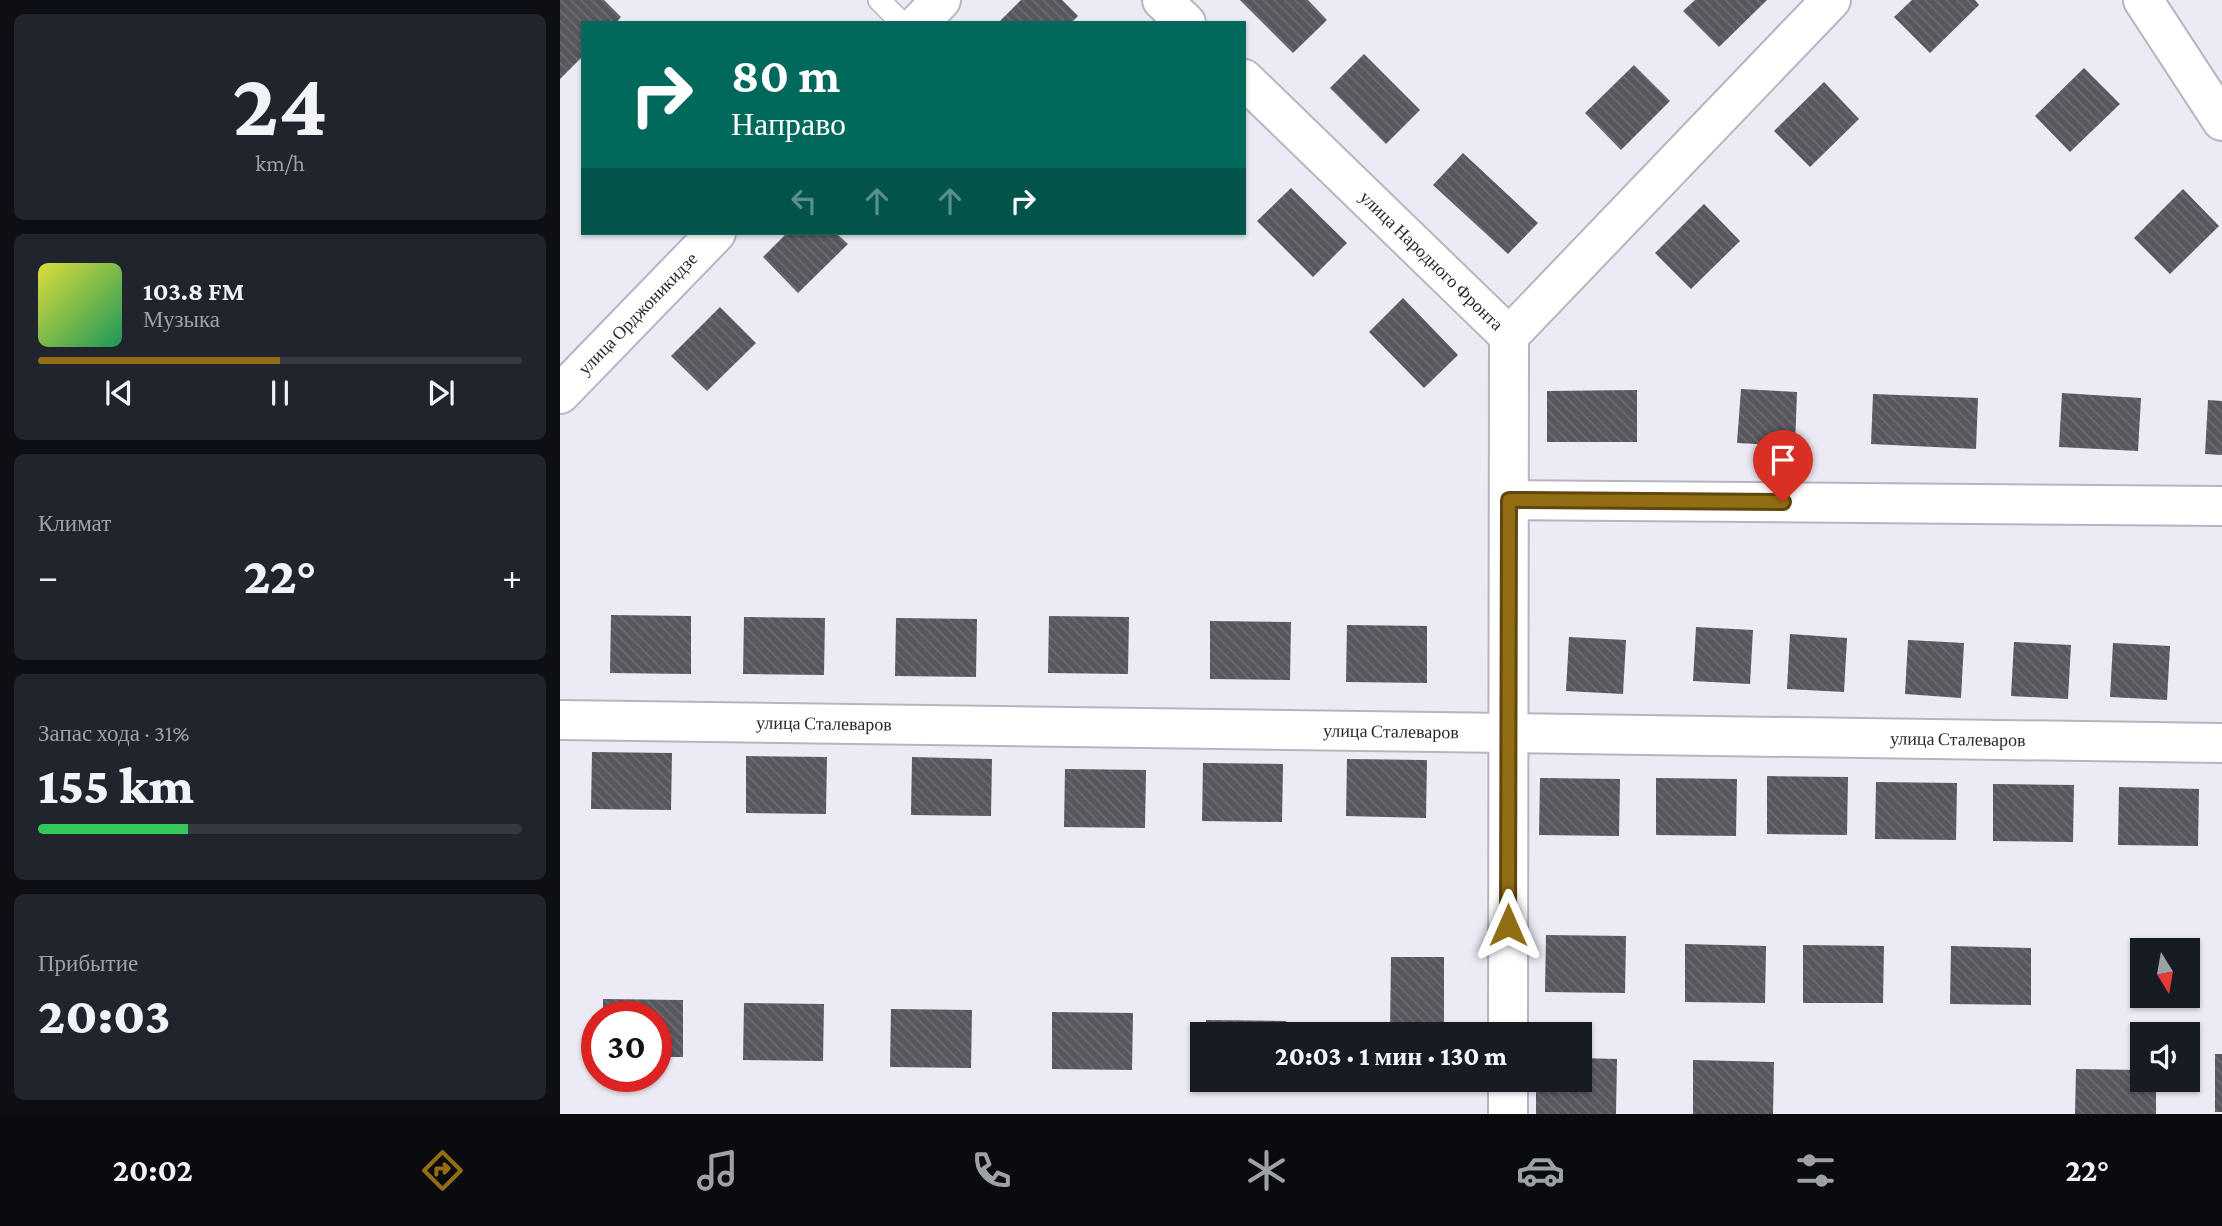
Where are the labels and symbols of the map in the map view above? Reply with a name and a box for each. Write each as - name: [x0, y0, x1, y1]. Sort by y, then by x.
- street label: улица Народного Фронта: [1356, 187, 1507, 335]
- street label: улица Орджоникидзе: [574, 248, 701, 379]
- pin: [1753, 430, 1813, 502]
- street label: улица Сталеваров: [756, 713, 892, 735]
- street label: улица Сталеваров: [1323, 721, 1459, 742]
- street label: улица Сталеваров: [1890, 728, 2026, 750]
- position arrow: [1471, 888, 1545, 962]
- north arrow: [2130, 938, 2200, 1008]
- speed limit sign: 30: [581, 1001, 672, 1092]

